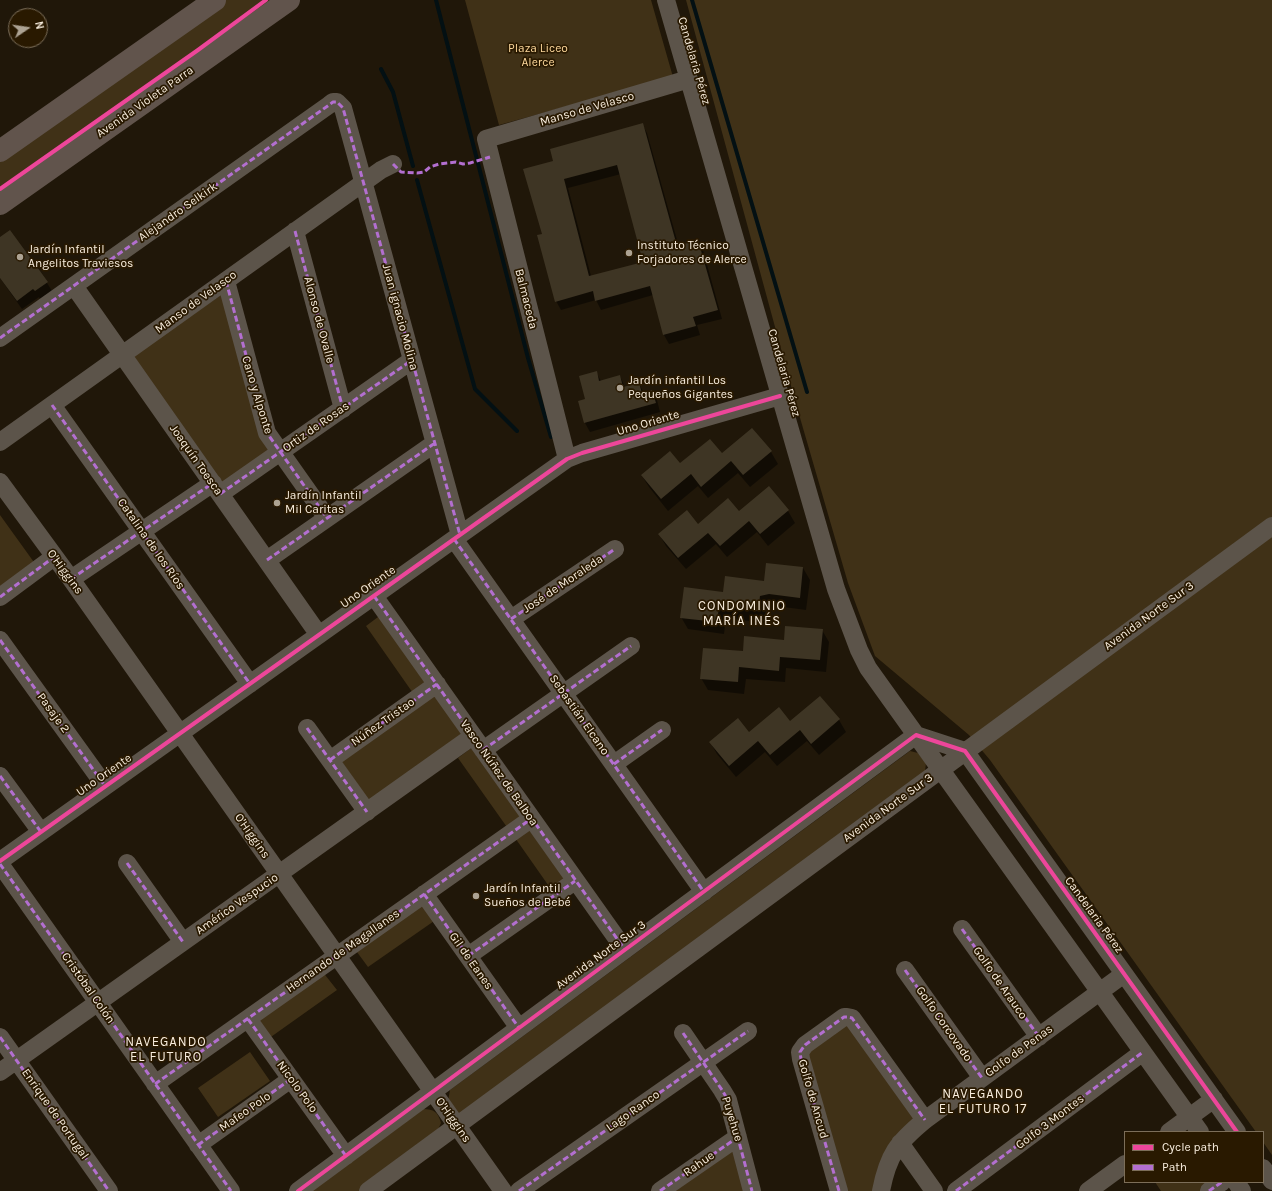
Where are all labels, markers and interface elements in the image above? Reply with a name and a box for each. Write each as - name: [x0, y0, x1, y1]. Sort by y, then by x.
- north arrow: [8, 8, 48, 48]
- street label: Candelaria Pérez: [675, 15, 713, 107]
- text: N: [32, 20, 46, 31]
- park label: Plaza Liceo Alerce: [508, 42, 568, 70]
- street label: Avenida Violeta Parra: [94, 63, 196, 141]
- street label: Manso de Velasco: [538, 89, 636, 129]
- street label: Alejandro Selkirk: [136, 179, 220, 245]
- place label: Instituto Técnico Forjadores de Alerce: [637, 239, 747, 267]
- place label: Jardín Infantil Angelitos Traviesos: [28, 243, 133, 271]
- marker: Instituto Técnico Forjadores de Alerce: [624, 248, 634, 258]
- marker: Jardín Infantil Angelitos Traviesos: [15, 252, 25, 262]
- street label: Juan ignacio Molina: [379, 262, 421, 372]
- street label: Manso de Velasco: [152, 268, 240, 336]
- street label: Balmaceda: [512, 268, 540, 330]
- street label: Alonso de Ovalle: [301, 275, 337, 365]
- street label: Candelaria Pérez: [765, 327, 803, 419]
- street label: Cano y Alponte: [238, 354, 276, 436]
- place label: Jardín infantil Los Pequeños Gigantes: [628, 374, 733, 402]
- marker: Jardín infantil Los Pequeños Gigantes: [615, 383, 625, 393]
- street label: Ortiz de Rosas: [280, 399, 352, 455]
- street label: Uno Oriente: [615, 407, 681, 439]
- street label: Joaquín Toesca: [166, 422, 226, 498]
- place label: Jardín Infantil Mil Caritas: [285, 489, 362, 517]
- street label: Catalina de los Ríos: [114, 496, 188, 592]
- marker: Jardín Infantil Mil Caritas: [272, 498, 282, 508]
- street label: O'Higgins: [44, 547, 86, 597]
- street label: José de Moraleda: [520, 552, 606, 616]
- street label: Uno Oriente: [338, 563, 398, 611]
- street label: Avenida Norte Sur 3: [1101, 579, 1197, 653]
- district label: CONDOMINIO MARÍA INÉS: [698, 598, 786, 629]
- street label: Sebastián Elcano: [546, 672, 612, 758]
- street label: Pasaje 2: [34, 690, 72, 736]
- street label: Núñez Tristao: [348, 695, 418, 749]
- street label: Vasco Núñez de Balboa: [457, 717, 541, 829]
- street label: Uno Oriente: [74, 751, 134, 799]
- street label: Avenida Norte Sur 3: [840, 771, 936, 845]
- street label: O'Higgins: [231, 811, 273, 861]
- street label: Américo Vespucio: [193, 870, 281, 938]
- street label: Candelaria Pérez: [1061, 874, 1127, 956]
- place label: Jardín Infantil Sueños de Bebé: [484, 882, 571, 910]
- marker: Jardín Infantil Sueños de Bebé: [471, 891, 481, 901]
- street label: Hernando de Magallanes: [283, 906, 403, 996]
- street label: Avenida Norte Sur 3: [553, 918, 649, 992]
- street label: Gil de Eanes: [446, 930, 496, 992]
- street label: Golfo de Arauco: [970, 944, 1030, 1022]
- street label: Cristóbal Colón: [58, 950, 118, 1026]
- street label: Golfo Corcovado: [913, 984, 975, 1064]
- street label: Golfo de Penas: [982, 1022, 1056, 1080]
- district label: NAVEGANDO EL FUTURO: [125, 1034, 207, 1065]
- street label: Nicolo Polo: [273, 1058, 321, 1116]
- street label: Golfo de Ancud: [795, 1058, 831, 1140]
- street label: Enrique de Portugal: [18, 1066, 92, 1162]
- district label: NAVEGANDO EL FUTURO 17: [939, 1086, 1027, 1117]
- street label: Lago Ranco: [603, 1087, 663, 1135]
- street label: Mafeo Polo: [216, 1089, 274, 1135]
- street label: Golfo 3 Montes: [1013, 1092, 1087, 1152]
- street label: O'Higgins: [432, 1095, 474, 1145]
- street label: Puyehue: [718, 1095, 746, 1143]
- legend: [1124, 1131, 1264, 1183]
- text: Cycle path: [1162, 1140, 1219, 1154]
- street label: Rahue: [681, 1148, 717, 1180]
- text: Path: [1162, 1160, 1187, 1174]

